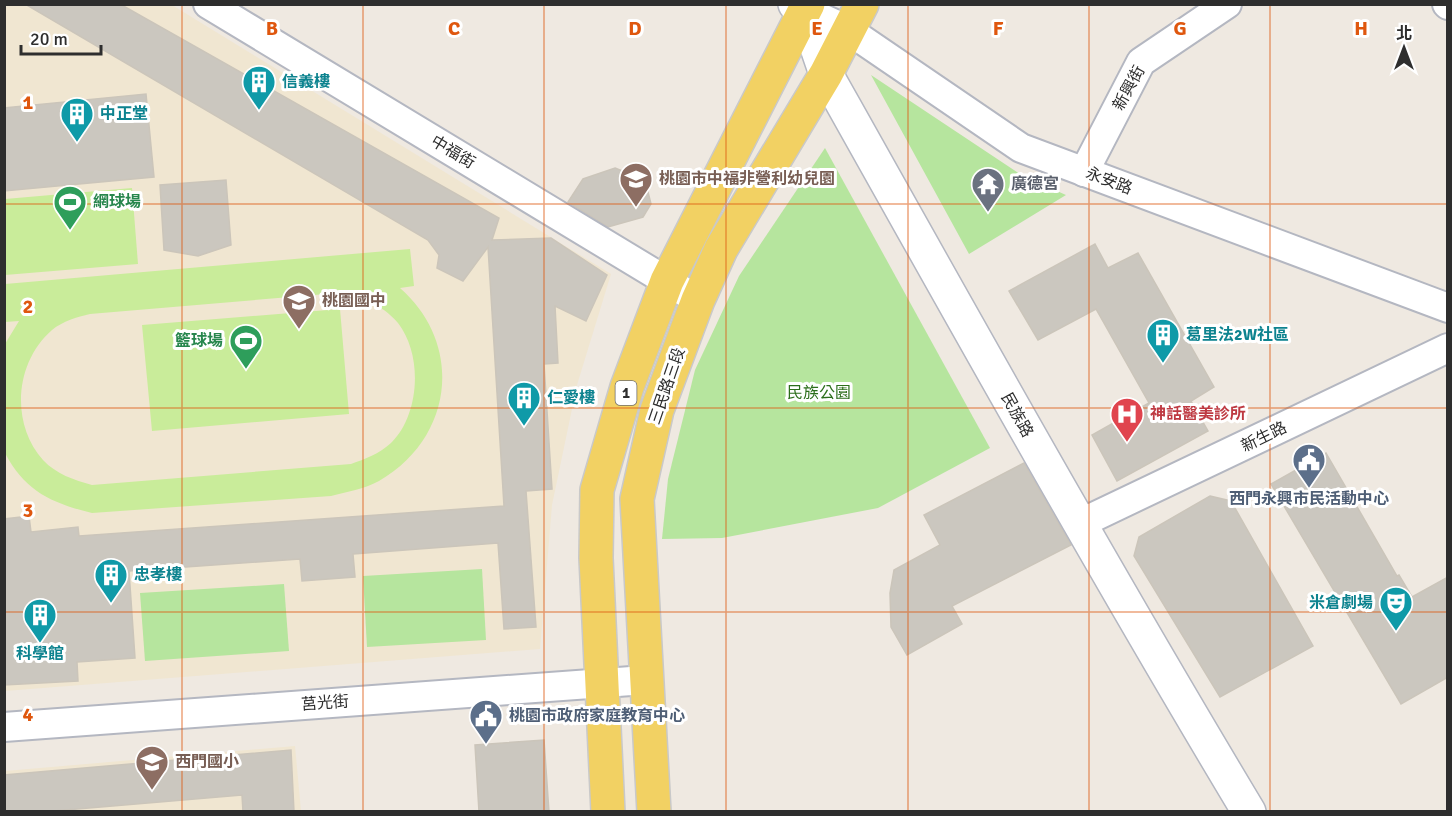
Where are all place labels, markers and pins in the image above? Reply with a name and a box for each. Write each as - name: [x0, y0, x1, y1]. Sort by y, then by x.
- building icon: 信義樓: [241, 64, 277, 111]
- place label: 信義樓: [282, 72, 330, 92]
- building icon: 中正堂: [59, 96, 95, 143]
- place label: 中正堂: [100, 104, 148, 124]
- school or university icon: 桃園市中福非營利幼兒園: [618, 161, 654, 208]
- temple icon: 廣德宮: [970, 166, 1006, 213]
- place label: 桃園市中福非營利幼兒園: [659, 169, 835, 189]
- place label: 廣德宮: [1011, 174, 1059, 194]
- sports icon: 網球場: [52, 184, 88, 231]
- place label: 網球場: [93, 192, 141, 212]
- school or university icon: 桃園國中: [281, 283, 317, 330]
- place label: 桃園國中: [322, 291, 386, 311]
- building icon: 葛里法2W社區: [1145, 317, 1181, 364]
- sports icon: 籃球場: [228, 323, 264, 370]
- place label: 葛里法2W社區: [1186, 325, 1289, 345]
- place label: 籃球場: [175, 331, 223, 351]
- building icon: 仁愛樓: [506, 380, 542, 427]
- place label: 仁愛樓: [547, 388, 595, 408]
- hospital icon: 神話醫美診所: [1109, 396, 1145, 443]
- place label: 神話醫美診所: [1150, 404, 1246, 424]
- public building icon: 西門永興市民活動中心: [1291, 442, 1327, 489]
- place label: 西門永興市民活動中心: [1229, 489, 1389, 509]
- building icon: 忠孝樓: [93, 557, 129, 604]
- place label: 忠孝樓: [134, 565, 182, 585]
- theatre icon: 米倉劇場: [1378, 585, 1414, 632]
- place label: 米倉劇場: [1309, 593, 1373, 613]
- building icon: 科學館: [22, 597, 58, 644]
- place label: 科學館: [16, 644, 64, 664]
- public building icon: 桃園市政府家庭教育中心: [468, 698, 504, 745]
- place label: 桃園市政府家庭教育中心: [509, 706, 685, 726]
- school or university icon: 西門國小: [134, 744, 170, 791]
- place label: 西門國小: [175, 752, 239, 772]

